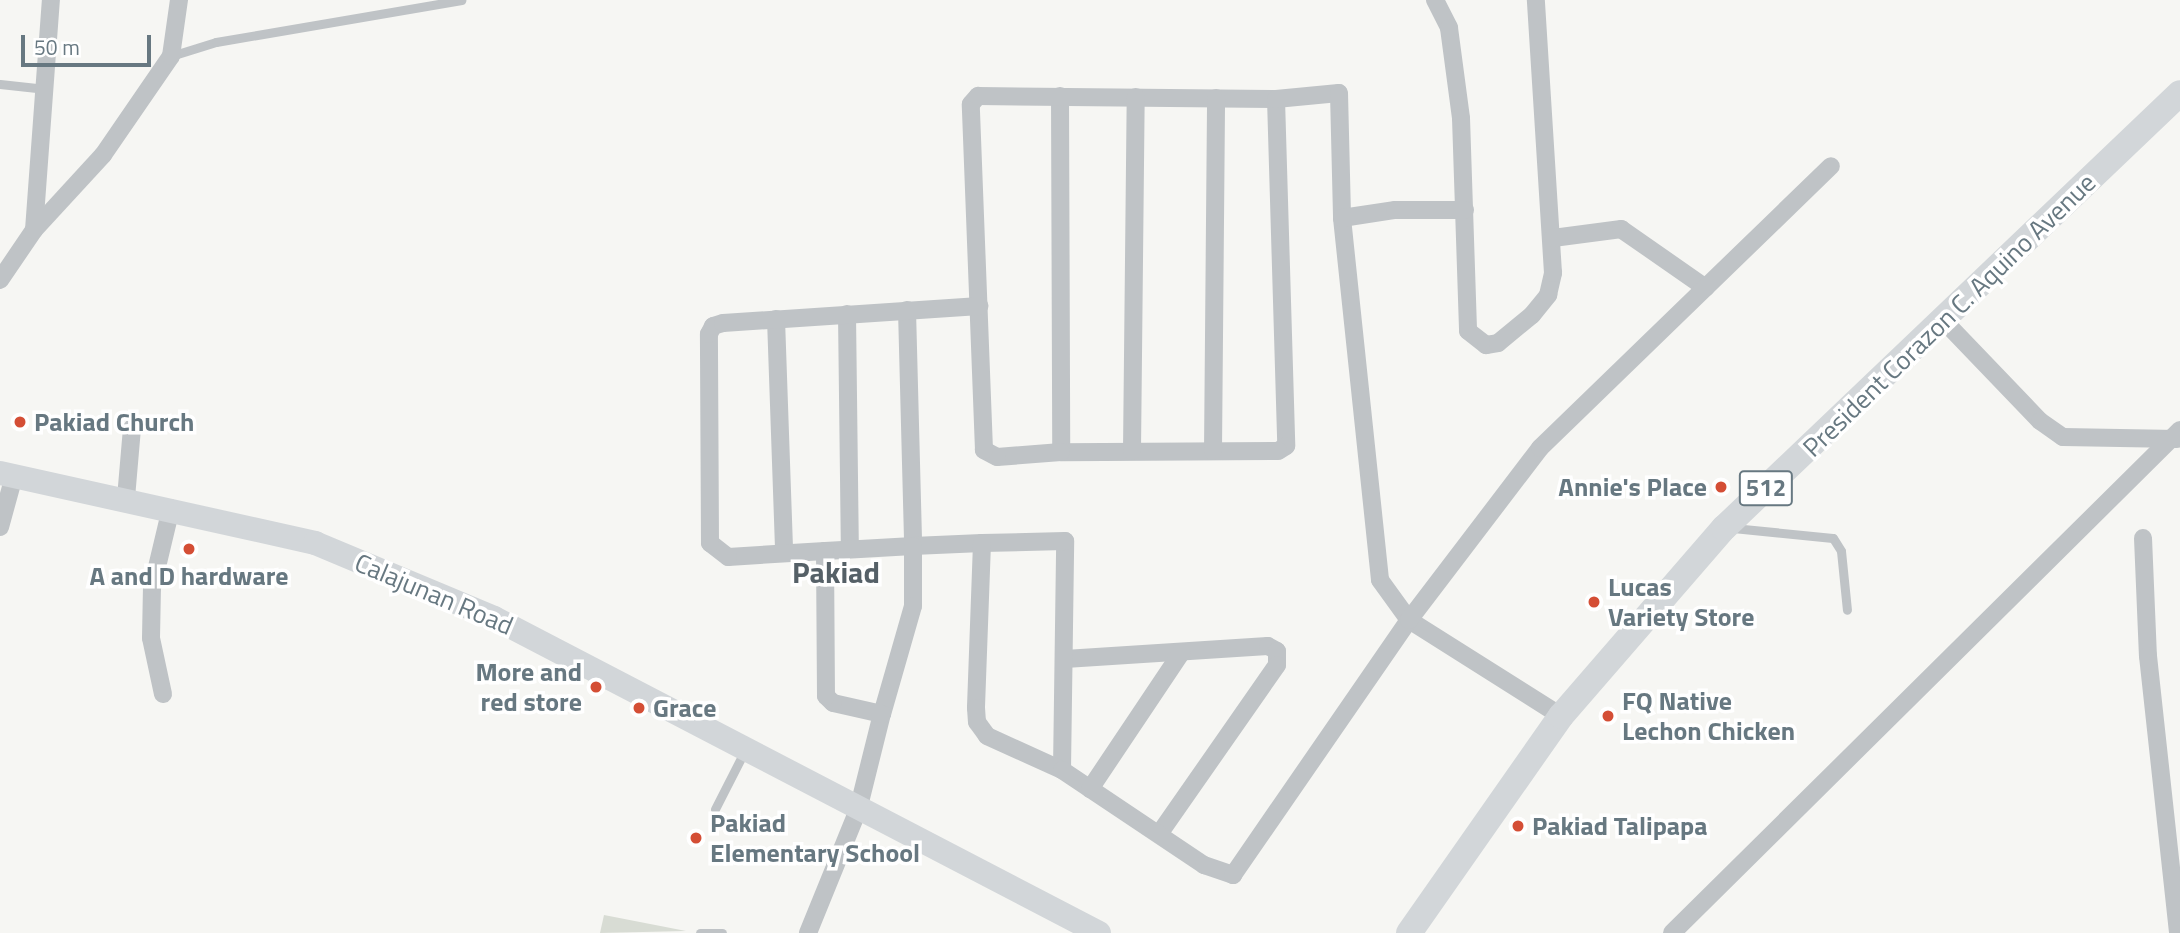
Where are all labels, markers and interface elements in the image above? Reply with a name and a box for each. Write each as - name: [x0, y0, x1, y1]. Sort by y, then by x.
- scale bar: [24, 21, 154, 65]
- text: 50 m: [34, 31, 80, 63]
- street label: President Corazon C. Aquino Avenue: [1796, 167, 2102, 463]
- place label: Pakiad Church: [34, 406, 194, 438]
- marker: Pakiad Church: [12, 414, 28, 430]
- road number: 512: [1738, 467, 1794, 508]
- place label: Annie's Place: [1558, 471, 1707, 503]
- marker: Annie's Place: [1713, 479, 1729, 495]
- marker: A and D hardware: [181, 541, 197, 557]
- street label: Calajunan Road: [350, 547, 518, 641]
- district label: Pakiad: [792, 554, 880, 590]
- place label: A and D hardware: [89, 560, 289, 592]
- place label: Lucas Variety Store: [1608, 571, 1754, 632]
- marker: Lucas Variety Store: [1586, 594, 1602, 610]
- place label: More and red store: [475, 656, 582, 718]
- marker: More and red store: [588, 679, 604, 695]
- place label: FQ Native Lechon Chicken: [1622, 685, 1795, 746]
- place label: Grace: [653, 692, 717, 724]
- marker: Grace: [631, 700, 647, 716]
- marker: FQ Native Lechon Chicken: [1600, 708, 1616, 724]
- place label: Pakiad Elementary School: [710, 807, 920, 868]
- place label: Pakiad Talipapa: [1532, 810, 1708, 842]
- marker: Pakiad Talipapa: [1510, 818, 1526, 834]
- marker: Pakiad Elementary School: [688, 830, 704, 846]

